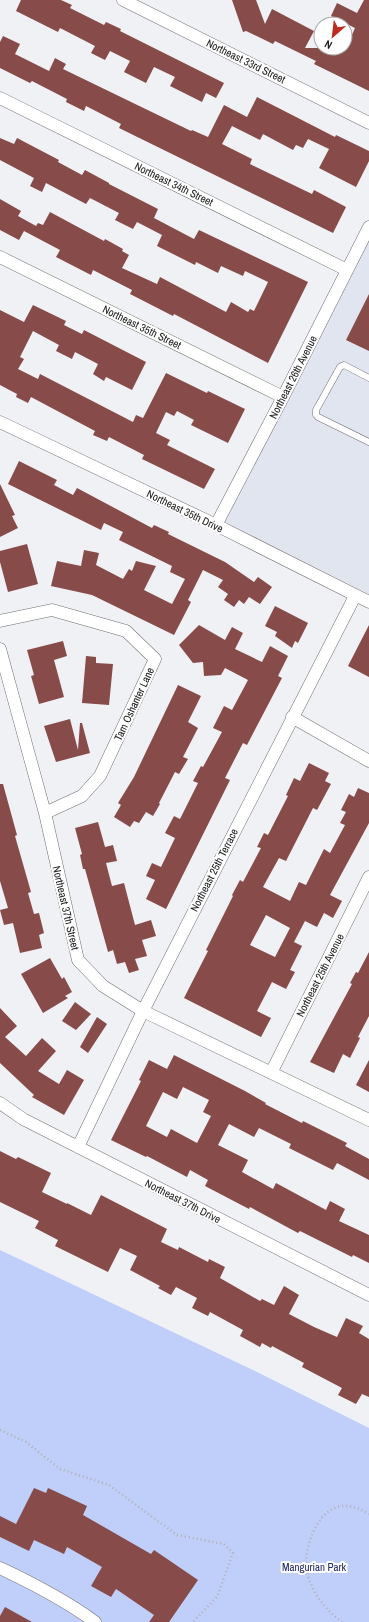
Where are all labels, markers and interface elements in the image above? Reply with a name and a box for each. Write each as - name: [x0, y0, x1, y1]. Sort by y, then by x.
- north arrow: [313, 16, 353, 56]
- street label: Northeast 33rd Street: [204, 36, 288, 86]
- text: N: [322, 37, 334, 53]
- street label: Northeast 34th Street: [132, 159, 216, 209]
- street label: Northeast 35th Street: [100, 302, 184, 352]
- street label: Northeast 26th Avenue: [266, 333, 320, 421]
- street label: Northeast 35th Drive: [145, 486, 225, 536]
- street label: Tam Oshanter Lane: [111, 665, 157, 743]
- street label: Northeast 25th Terrace: [187, 826, 241, 914]
- street label: Northeast 37th Street: [50, 865, 83, 952]
- street label: Northeast 25th Avenue: [293, 931, 347, 1019]
- street label: Northeast 37th Drive: [143, 1176, 223, 1226]
- park label: Mangurian Park: [282, 1560, 347, 1574]

